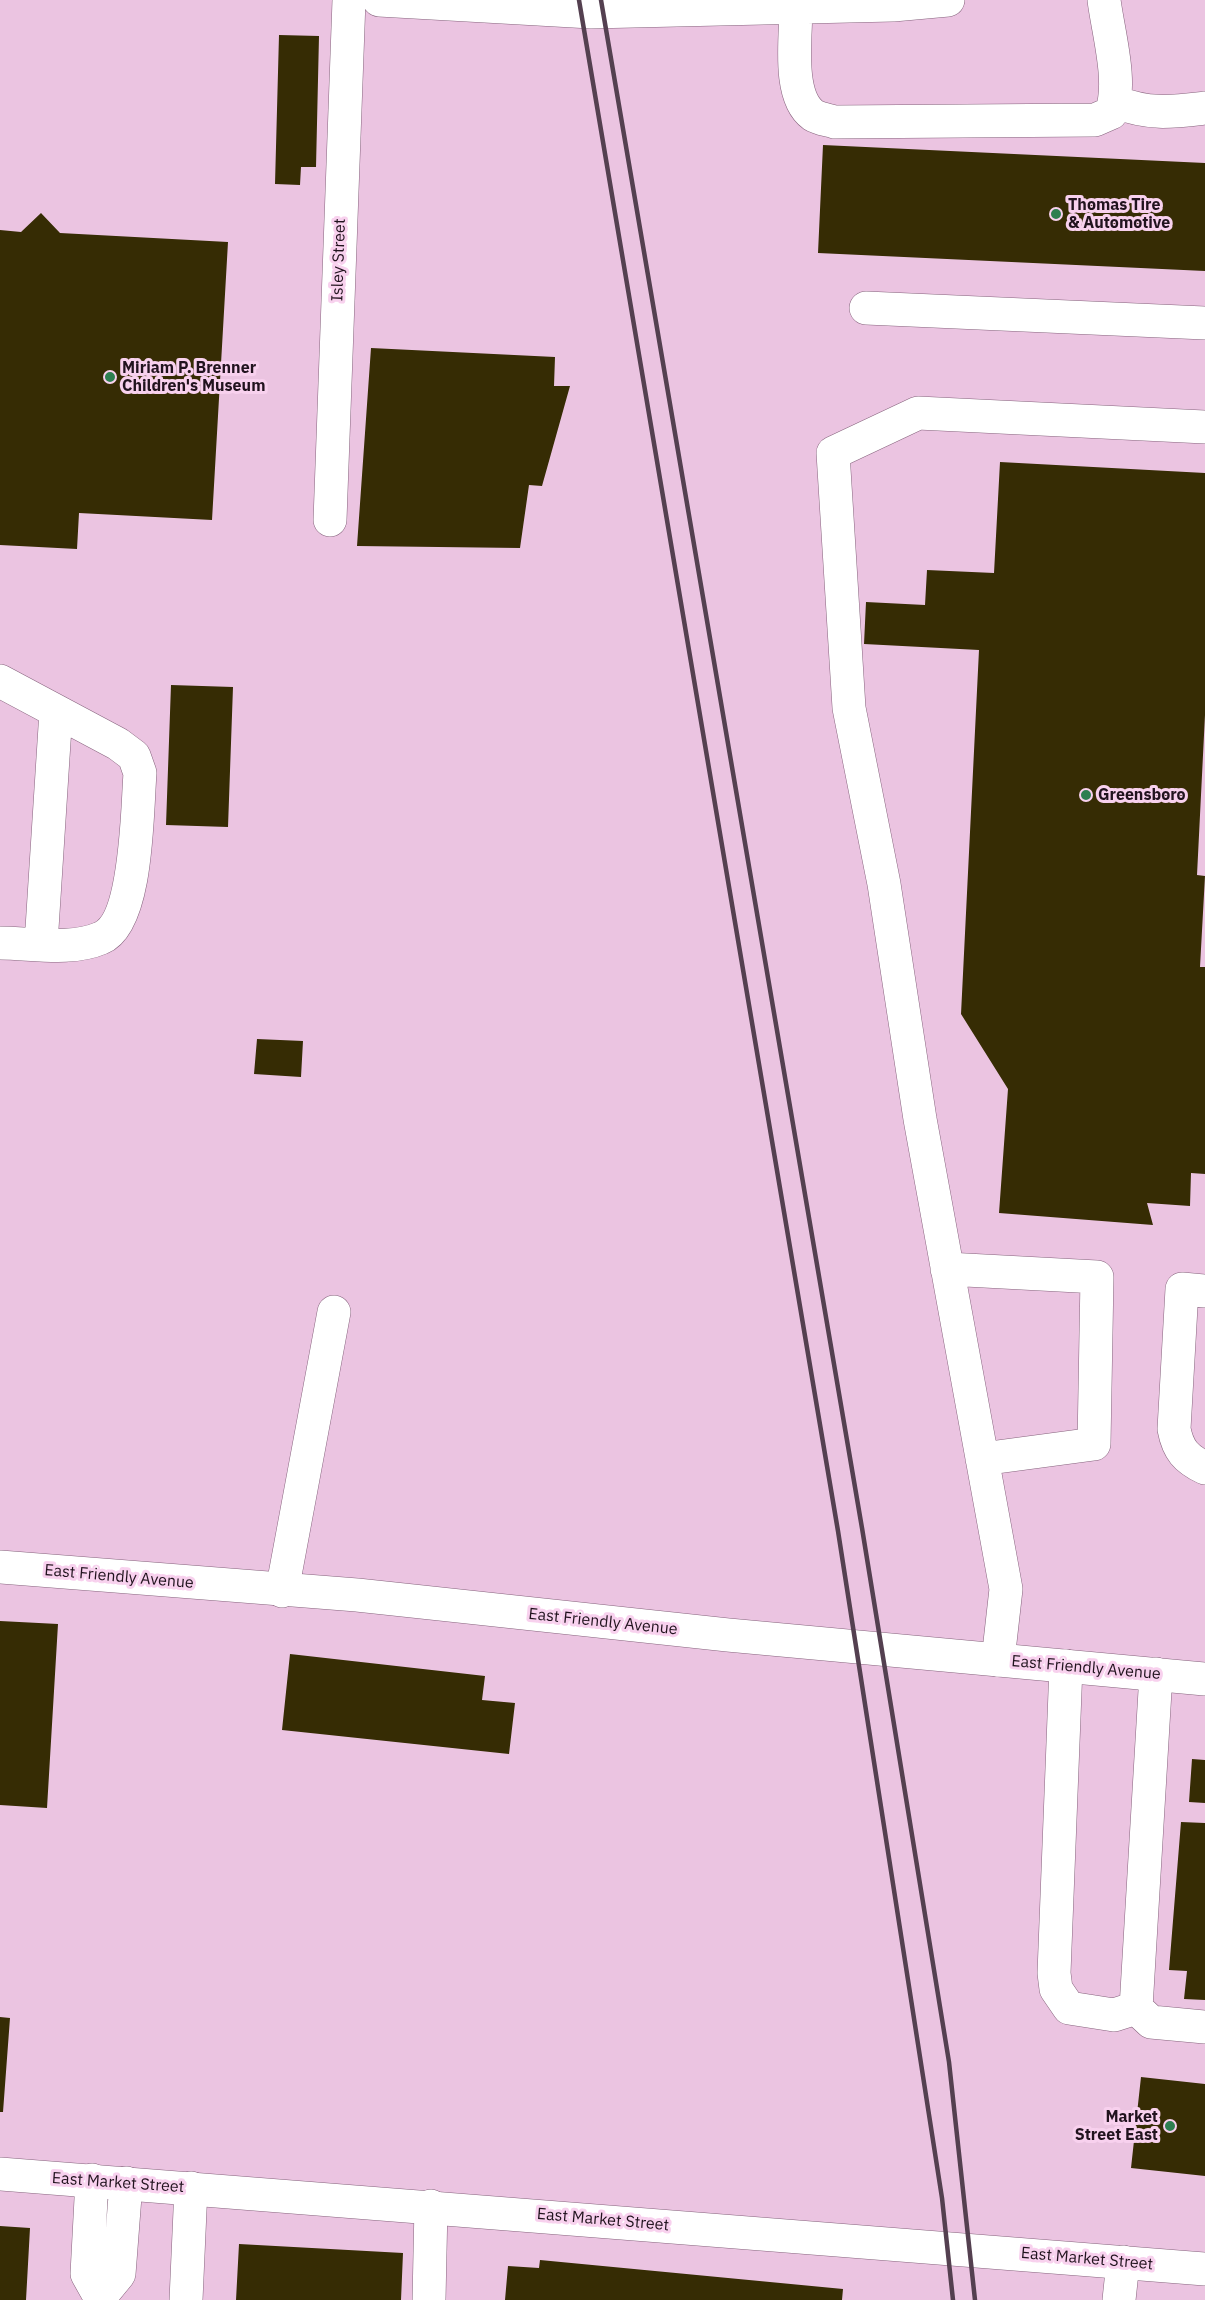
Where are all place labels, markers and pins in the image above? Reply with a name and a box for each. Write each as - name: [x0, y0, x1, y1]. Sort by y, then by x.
- place label: Thomas Tire & Automotive: [1068, 195, 1170, 233]
- marker: Thomas Tire & Automotive: [1049, 207, 1063, 221]
- place label: Miriam P. Brenner Children's Museum: [122, 358, 265, 396]
- marker: Miriam P. Brenner Children's Museum: [103, 370, 117, 384]
- place label: Greensboro: [1098, 785, 1186, 805]
- marker: Greensboro: [1079, 788, 1093, 802]
- place label: Market Street East: [1075, 2107, 1158, 2145]
- marker: Market Street East: [1163, 2119, 1177, 2133]

